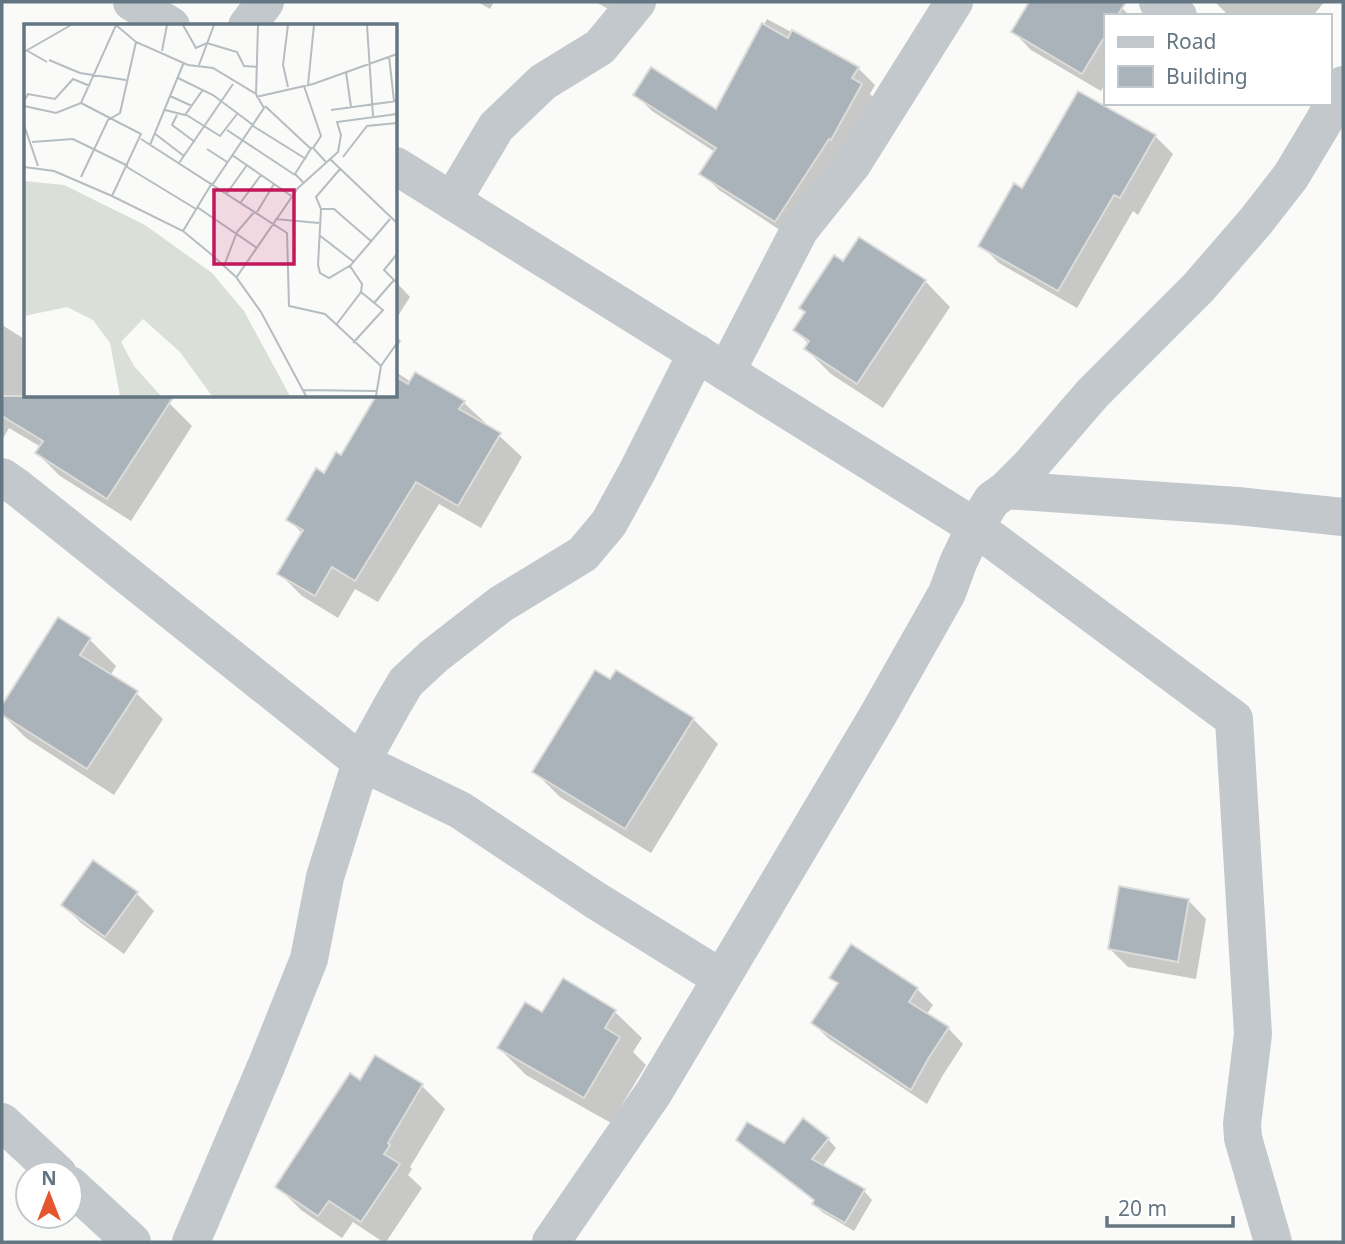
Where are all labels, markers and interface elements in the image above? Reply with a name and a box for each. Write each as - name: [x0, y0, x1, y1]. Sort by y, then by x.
- legend: [1104, 14, 1331, 105]
- inset map: [24, 24, 397, 397]
- text: Road: [1166, 27, 1216, 55]
- text: Building: [1166, 62, 1248, 90]
- north arrow: [14, 1160, 84, 1230]
- text: N: [41, 1165, 57, 1191]
- scale bar: [1107, 1184, 1233, 1228]
- text: 20 m: [1118, 1194, 1167, 1222]

